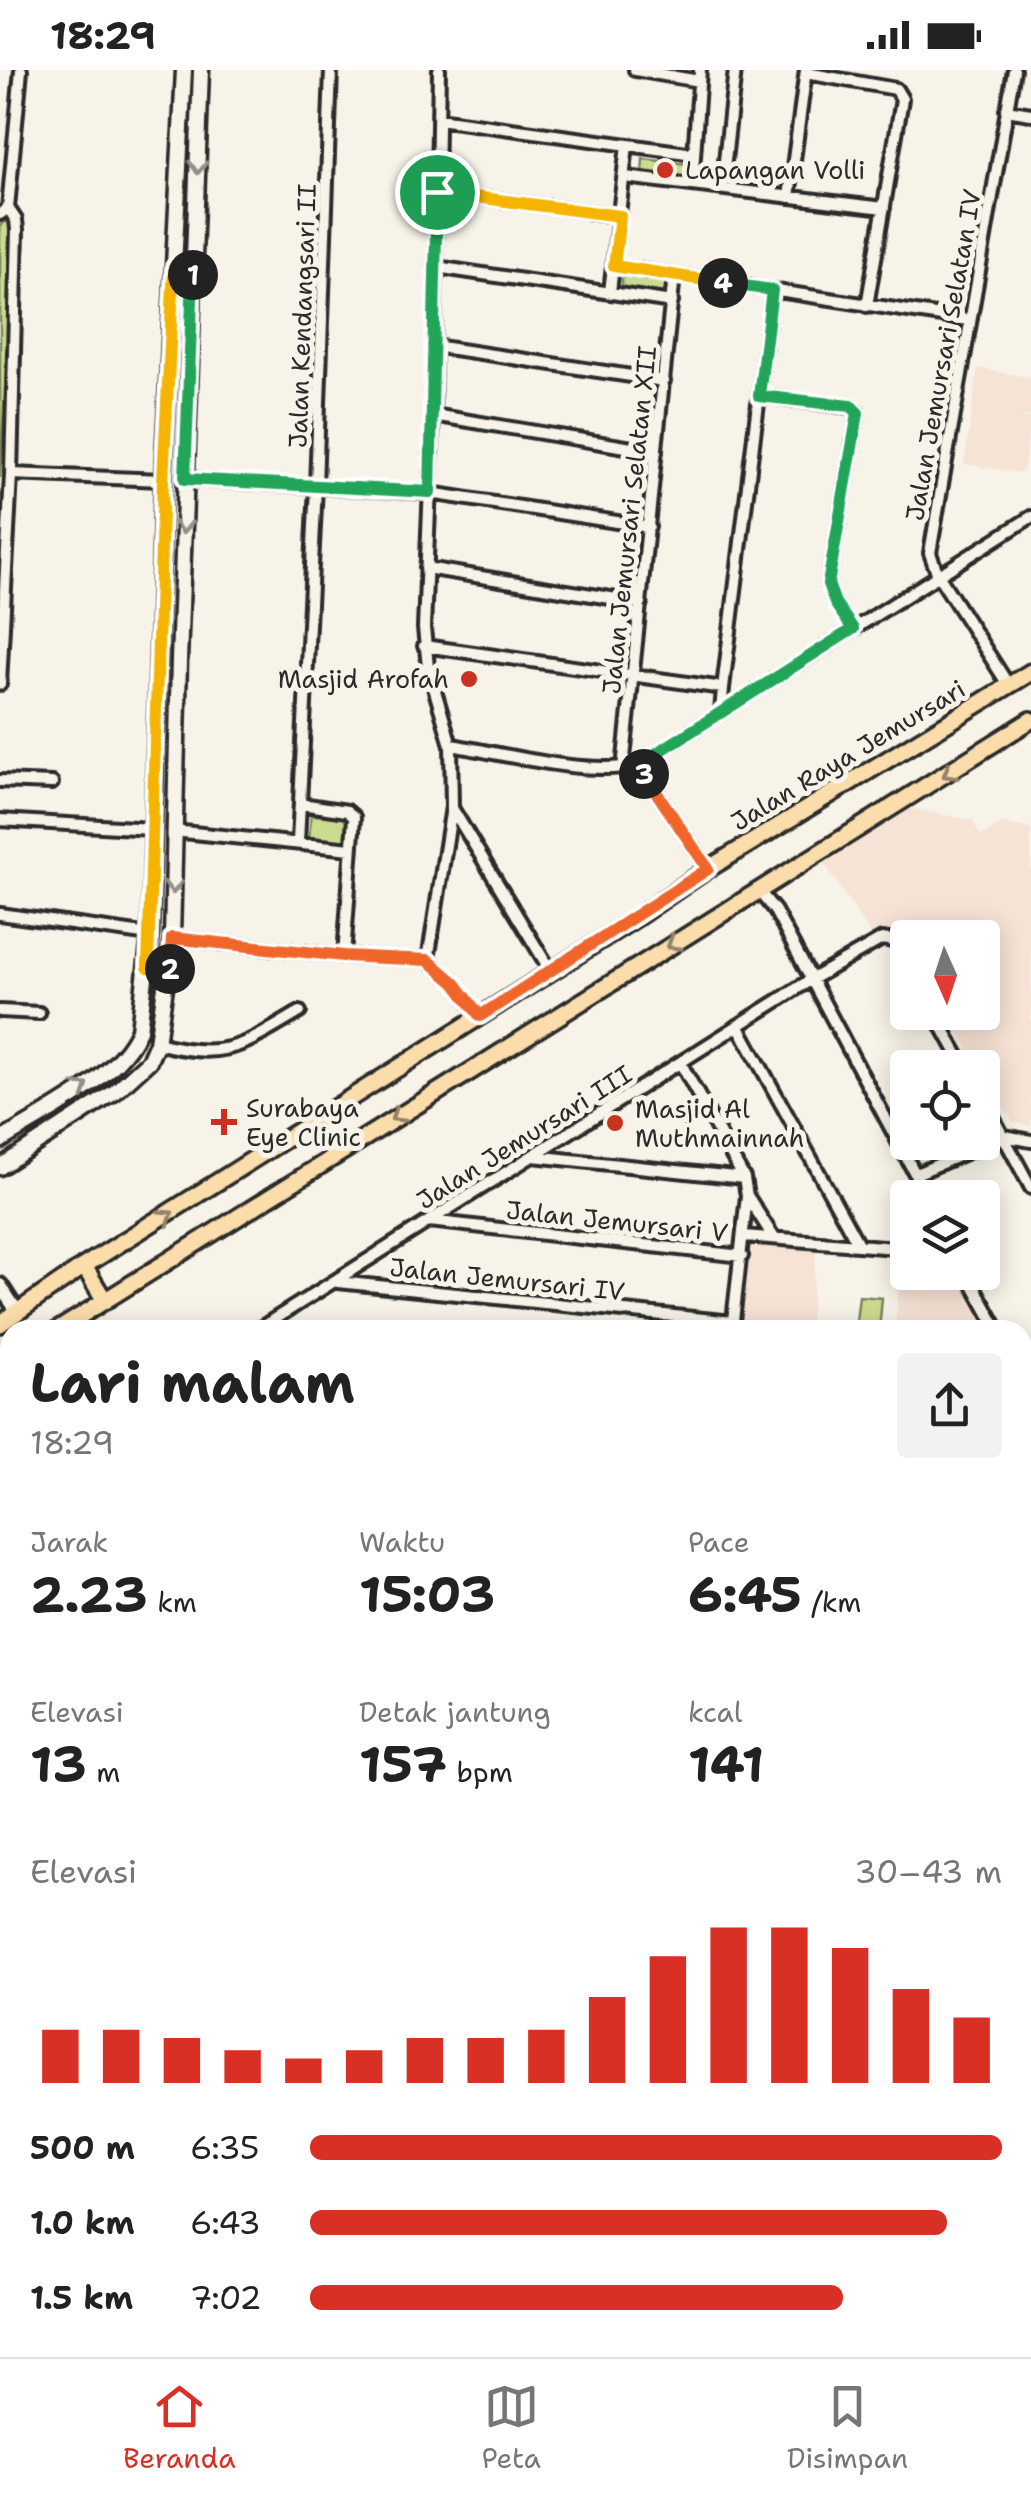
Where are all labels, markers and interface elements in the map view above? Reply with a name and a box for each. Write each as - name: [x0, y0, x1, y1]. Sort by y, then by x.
- text: 18:29: [50, 10, 156, 61]
- pin: [395, 150, 480, 235]
- place label: Lapangan Volli: [685, 153, 865, 187]
- marker: Lapangan Volli: [654, 159, 676, 181]
- one-way arrow: [187, 160, 208, 176]
- icon: arrive: [410, 165, 465, 220]
- street label: Jalan Kendangsari II: [280, 183, 324, 449]
- street label: Jalan Jemursari Selatan IV: [897, 186, 989, 523]
- pin: 1: [168, 250, 218, 300]
- text: 1: [187, 256, 199, 294]
- pin: 4: [698, 258, 748, 308]
- text: 4: [713, 264, 733, 302]
- street label: Jalan Jemursari Selatan XII: [594, 344, 664, 696]
- one-way arrow: [173, 520, 194, 536]
- place label: Masjid Arofah: [278, 662, 449, 696]
- marker: Masjid Arofah: [458, 668, 480, 690]
- street label: Jalan Raya Jemursari: [725, 672, 971, 838]
- pin: 3: [619, 749, 669, 799]
- text: 3: [634, 755, 654, 793]
- one-way arrow: [942, 761, 960, 780]
- one-way arrow: [162, 880, 184, 895]
- north arrow: [890, 920, 1000, 1030]
- map controls: [890, 920, 1000, 1290]
- one-way arrow: [665, 931, 683, 950]
- pin: 2: [145, 944, 195, 994]
- text: 2: [160, 950, 180, 988]
- button: locate: [890, 1050, 1000, 1160]
- street label: Jalan Jemursari III: [410, 1057, 638, 1217]
- one-way arrow: [71, 1082, 89, 1101]
- place label: Surabaya Eye Clinic: [246, 1091, 361, 1154]
- place label: Masjid Al Muthmainnah: [635, 1092, 804, 1155]
- one-way arrow: [390, 1104, 408, 1123]
- marker: Surabaya Eye Clinic: [211, 1109, 237, 1135]
- marker: Masjid Al Muthmainnah: [604, 1112, 626, 1134]
- button: layers: [890, 1180, 1000, 1290]
- street label: Jalan Jemursari V: [504, 1192, 730, 1250]
- one-way arrow: [157, 1209, 175, 1228]
- street label: Jalan Jemursari IV: [388, 1250, 626, 1308]
- text: Lari malam: [30, 1346, 355, 1420]
- button: share: [897, 1353, 1002, 1458]
- text: 18:29: [30, 1421, 114, 1464]
- text: Jarak: [30, 1523, 108, 1561]
- text: Waktu: [359, 1523, 445, 1561]
- text: Pace: [688, 1523, 750, 1561]
- text: 2.23: [30, 1561, 148, 1628]
- text: 15:03: [359, 1561, 495, 1628]
- text: 6:45: [688, 1561, 802, 1628]
- text: km: [148, 1583, 197, 1621]
- text: /km: [802, 1583, 861, 1621]
- text: Elevasi: [30, 1693, 124, 1731]
- text: Detak jantung: [359, 1693, 551, 1731]
- text: kcal: [688, 1693, 742, 1731]
- text: 13: [30, 1731, 87, 1798]
- text: 157: [359, 1731, 447, 1798]
- text: 141: [688, 1731, 764, 1798]
- text: m: [87, 1753, 120, 1791]
- text: bpm: [447, 1753, 513, 1791]
- text: Elevasi: [30, 1850, 137, 1893]
- text: 30–43 m: [854, 1850, 1002, 1893]
- text: 500 m: [30, 2126, 135, 2169]
- text: 6:35: [190, 2126, 259, 2169]
- text: 1.0 km: [30, 2201, 135, 2244]
- text: 6:43: [190, 2201, 261, 2244]
- text: 1.5 km: [30, 2276, 133, 2319]
- text: 7:02: [190, 2276, 262, 2319]
- tab: Beranda: [123, 2379, 236, 2477]
- tab: Peta: [481, 2379, 541, 2477]
- tab: Disimpan: [787, 2379, 908, 2477]

